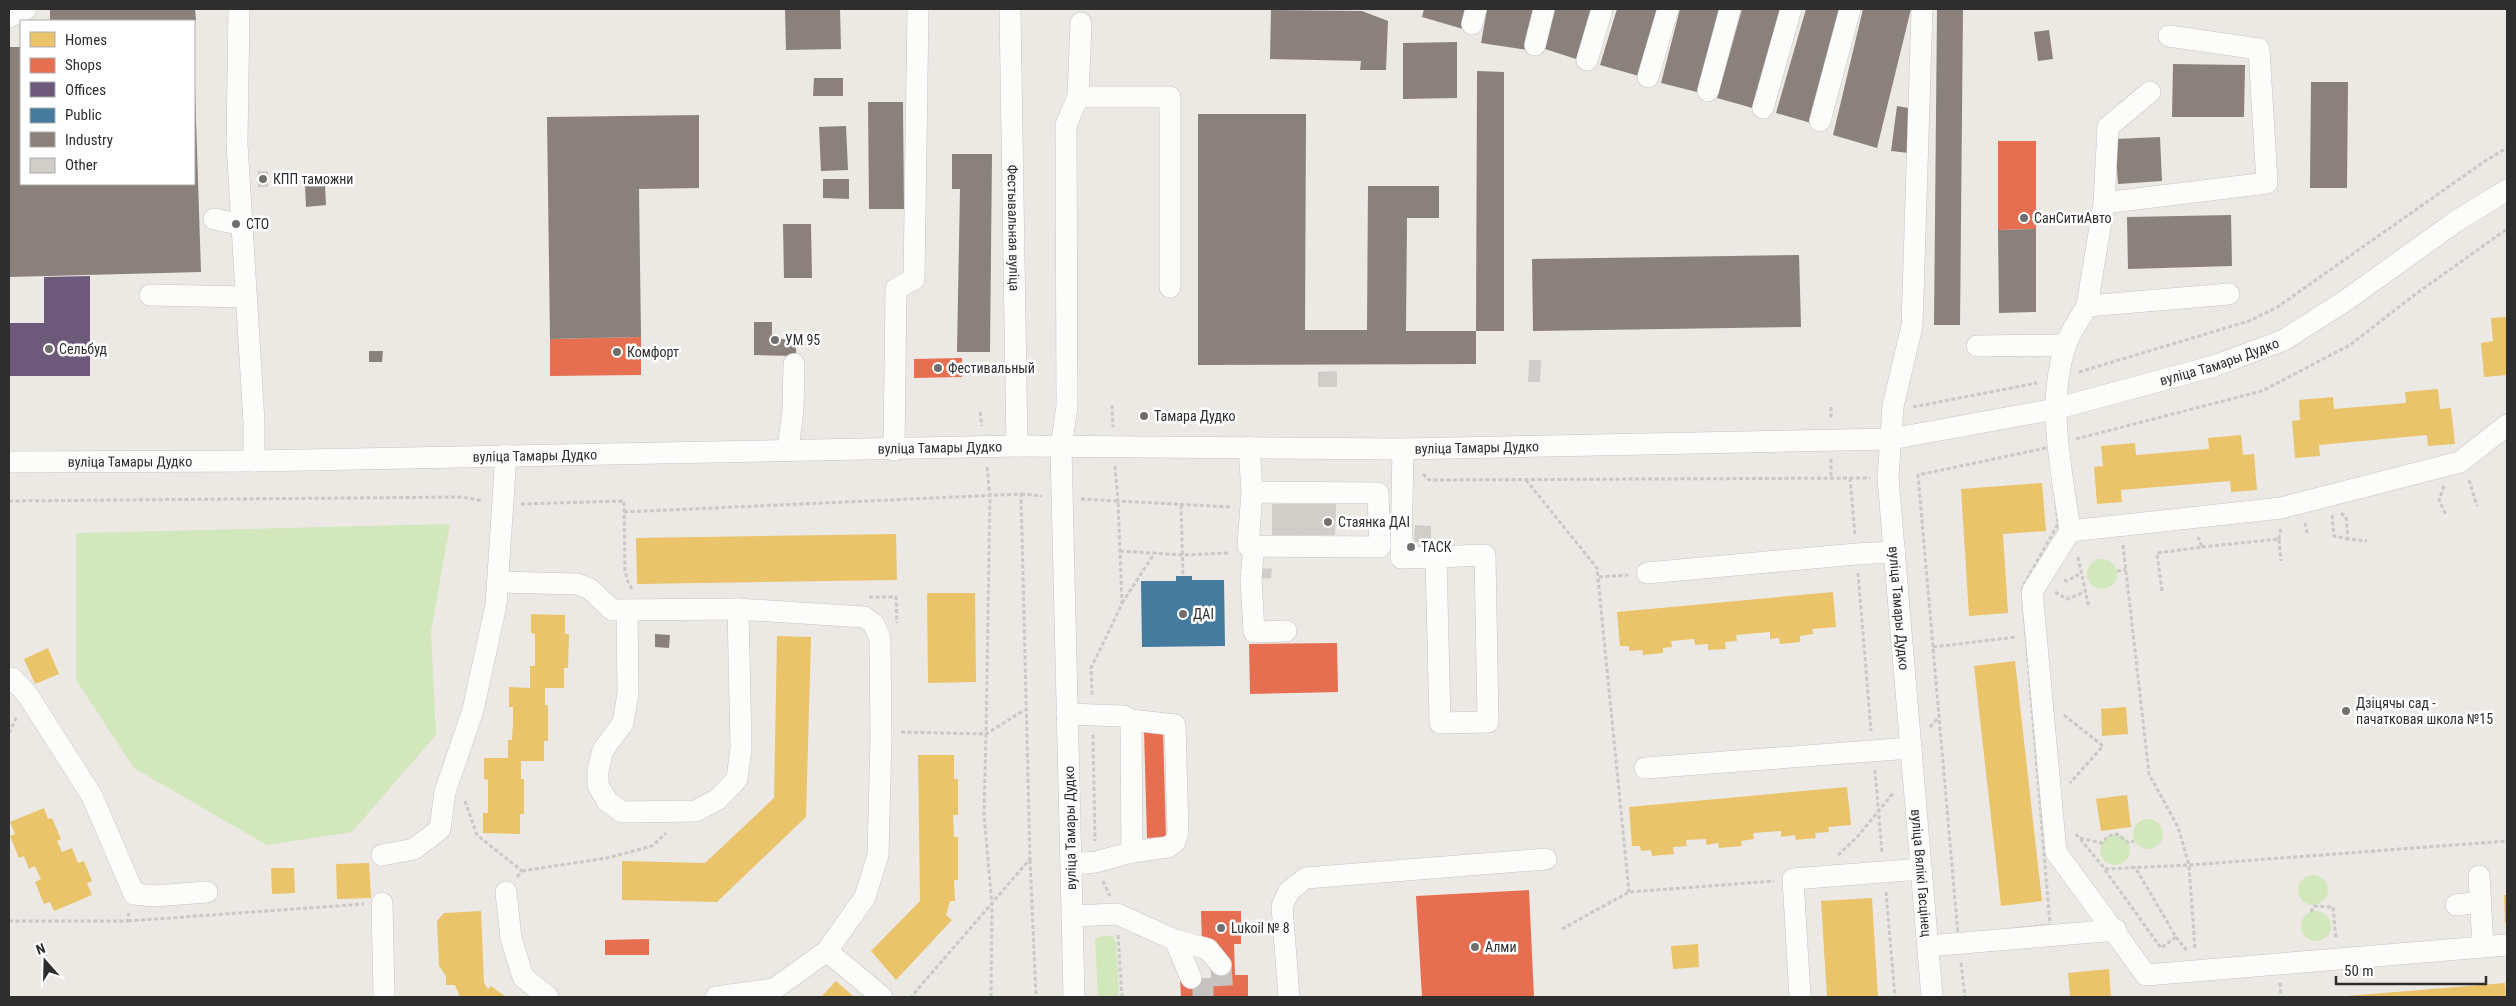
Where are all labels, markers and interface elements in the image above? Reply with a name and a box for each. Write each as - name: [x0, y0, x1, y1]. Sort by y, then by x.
- legend: [20, 20, 195, 185]
- text: Homes: [65, 31, 107, 49]
- text: Shops: [65, 56, 102, 74]
- text: Offices: [65, 81, 106, 99]
- text: Public: [65, 106, 102, 124]
- text: Industry: [65, 131, 113, 149]
- text: Other: [65, 156, 98, 174]
- street label: Фестывальная вуліца: [1004, 165, 1023, 291]
- place label: КПП таможни: [273, 171, 353, 187]
- marker: КПП таможни: [257, 173, 269, 185]
- place label: СанСитиАвто: [2034, 210, 2112, 226]
- marker: СанСитиАвто: [2018, 212, 2030, 224]
- place label: СТО: [246, 216, 269, 232]
- marker: СТО: [230, 218, 242, 230]
- place label: УМ 95: [785, 332, 820, 348]
- marker: УМ 95: [769, 334, 781, 346]
- street label: вуліца Тамары Дудко: [2158, 335, 2281, 388]
- place label: Сельбуд: [59, 341, 108, 357]
- marker: Сельбуд: [43, 343, 55, 355]
- place label: Комфорт: [627, 344, 679, 360]
- marker: Комфорт: [611, 346, 623, 358]
- place label: Фестивальный: [948, 360, 1035, 376]
- marker: Фестивальный: [932, 362, 944, 374]
- place label: Тамара Дудко: [1154, 408, 1236, 424]
- marker: Тамара Дудко: [1138, 410, 1150, 422]
- street label: вуліца Тамары Дудко: [878, 438, 1002, 457]
- street label: вуліца Тамары Дудко: [1414, 438, 1539, 457]
- street label: вуліца Тамары Дудко: [473, 446, 597, 465]
- street label: вуліца Тамары Дудко: [68, 453, 192, 470]
- place label: Стаянка ДАІ: [1338, 514, 1410, 530]
- marker: Стаянка ДАІ: [1322, 516, 1334, 528]
- place label: ТАСК: [1421, 539, 1452, 555]
- marker: ТАСК: [1405, 541, 1417, 553]
- street label: вуліца Тамары Дудко: [1886, 545, 1912, 671]
- place label: ДАІ: [1193, 606, 1214, 622]
- marker: ДАІ: [1177, 608, 1189, 620]
- place label: Дзіцячы сад - пачатковая школа №15: [2356, 695, 2493, 727]
- marker: Дзіцячы сад - пачатковая школа №15: [2340, 705, 2352, 717]
- street label: вуліца Тамары Дудко: [1061, 766, 1079, 890]
- street label: вуліца Вялікі Гасцінец: [1908, 808, 1935, 938]
- place label: Lukoil № 8: [1231, 920, 1290, 936]
- marker: Lukoil № 8: [1215, 922, 1227, 934]
- north arrow: [20, 936, 70, 986]
- place label: Алми: [1485, 939, 1517, 955]
- text: N: [34, 940, 47, 958]
- marker: Алми: [1469, 941, 1481, 953]
- scale bar: [2336, 954, 2486, 986]
- text: 50 m: [2344, 962, 2374, 980]

